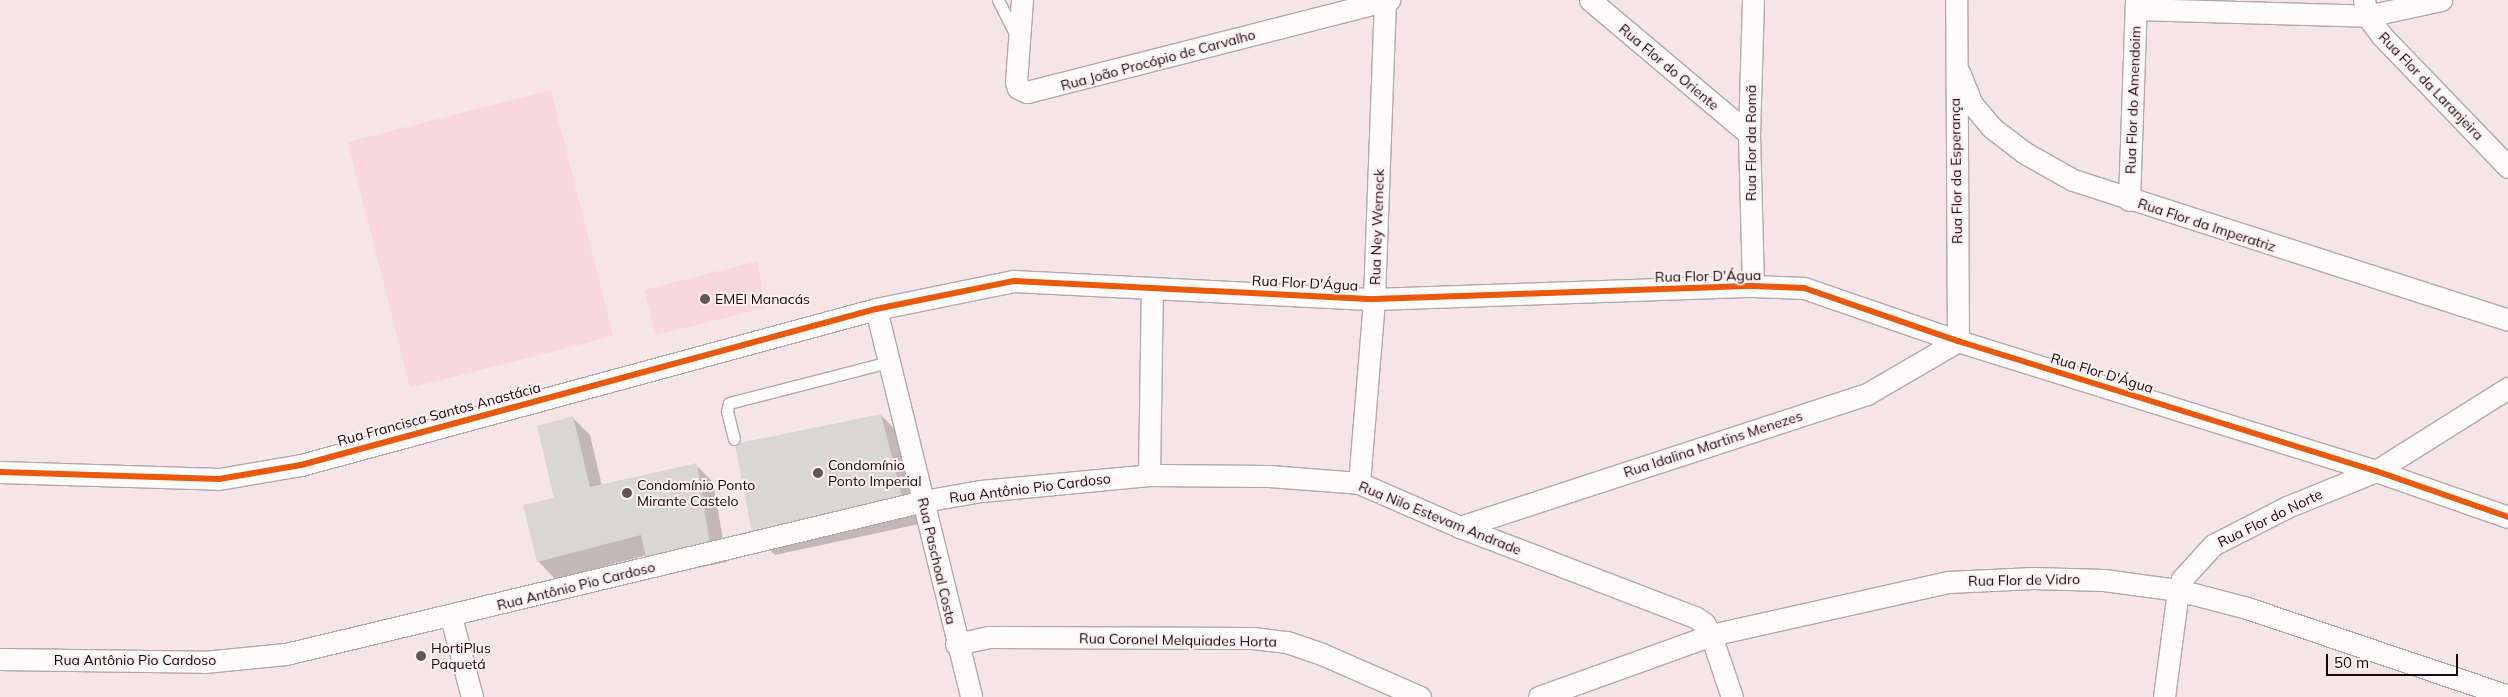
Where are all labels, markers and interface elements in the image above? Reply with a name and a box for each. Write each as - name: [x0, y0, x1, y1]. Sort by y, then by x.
- street label: Rua Flor do Oriente: [1616, 20, 1722, 114]
- street label: Rua João Procópio de Carvalho: [1059, 26, 1257, 94]
- street label: Rua Flor do Amendoim: [2122, 26, 2144, 174]
- street label: Rua Flor da Laranjeira: [2375, 29, 2487, 143]
- street label: Rua Flor da Romã: [1743, 85, 1759, 201]
- street label: Rua Flor da Esperança: [1946, 98, 1966, 244]
- street label: Rua Ney Werneck: [1367, 169, 1387, 285]
- street label: Rua Flor da Imperatriz: [2136, 195, 2278, 255]
- street label: Rua Flor D'Água: [1655, 267, 1761, 285]
- street label: Rua Flor D'Água: [1251, 272, 1359, 294]
- place label: EMEI Manacás: [715, 291, 810, 307]
- marker: EMEI Manacás: [699, 293, 711, 305]
- street label: Rua Flor D'Água: [2049, 349, 2155, 397]
- street label: Rua Francisca Santos Anastácia: [336, 379, 542, 449]
- street label: Rua Idalina Martins Menezes: [1621, 407, 1805, 481]
- place label: Condomínio Ponto Imperial: [828, 457, 922, 490]
- marker: Condomínio Ponto Imperial: [812, 467, 824, 479]
- street label: Rua Antônio Pio Cardoso: [948, 470, 1112, 506]
- place label: Condomínio Ponto Mirante Castelo: [637, 477, 755, 510]
- street label: Rua Nilo Estevam Andrade: [1356, 478, 1524, 558]
- street label: Rua Flor do Norte: [2215, 485, 2325, 551]
- marker: Condomínio Ponto Mirante Castelo: [621, 487, 633, 499]
- street label: Rua Paschoal Costa: [914, 496, 960, 626]
- street label: Rua Antônio Pio Cardoso: [495, 558, 657, 614]
- street label: Rua Flor de Vidro: [1968, 571, 2080, 589]
- street label: Rua Coronel Melquiades Horta: [1079, 630, 1277, 650]
- place label: HortiPlus Paquetá: [431, 640, 491, 672]
- scale bar: [2328, 644, 2460, 676]
- marker: HortiPlus Paquetá: [415, 650, 427, 662]
- street label: Rua Antônio Pio Cardoso: [54, 652, 216, 668]
- text: 50 m: [2334, 653, 2369, 672]

